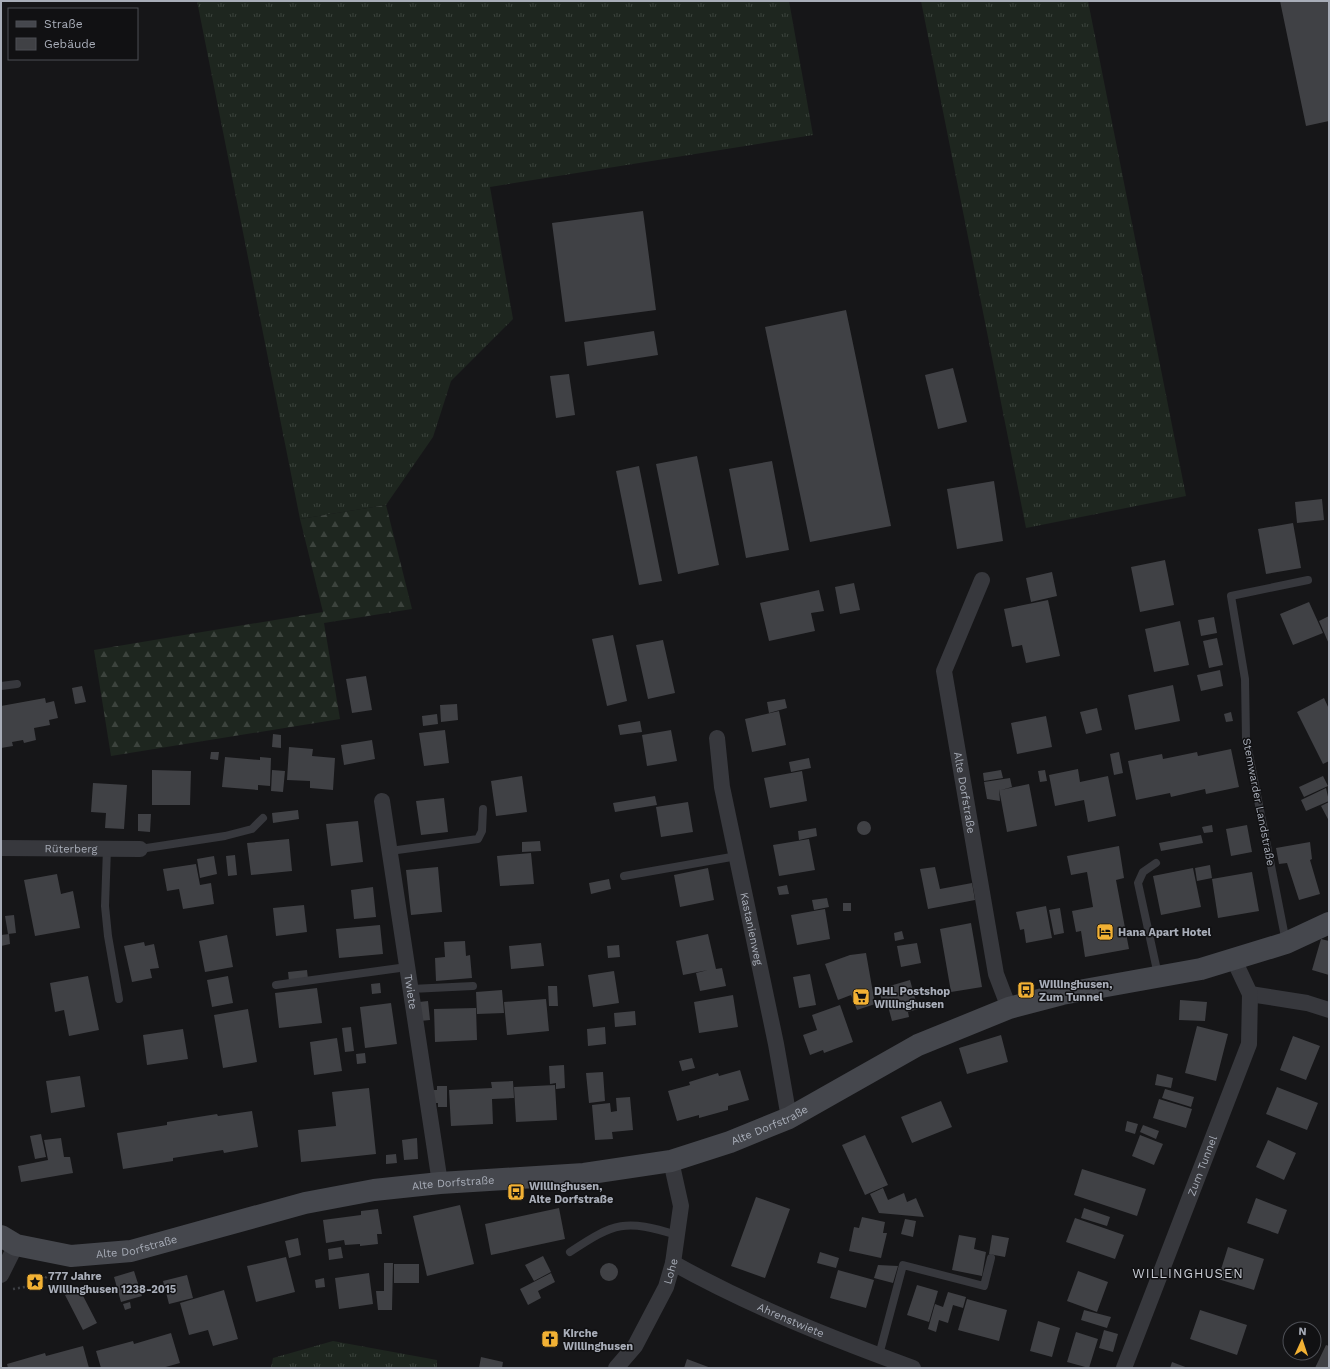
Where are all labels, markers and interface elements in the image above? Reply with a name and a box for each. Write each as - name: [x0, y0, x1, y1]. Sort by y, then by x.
- legend: [8, 8, 138, 60]
- text: Straße: [44, 17, 83, 31]
- text: Gebäude: [44, 37, 96, 51]
- street label: Stemwarder Landstraße: [1240, 737, 1277, 867]
- street label: Alte Dorfstraße: [951, 751, 978, 835]
- street label: Rüterberg: [45, 842, 98, 856]
- street label: Kastanienweg: [737, 891, 765, 966]
- hotel icon: Hana Apart Hotel: [1095, 922, 1115, 942]
- place label: Hana Apart Hotel: [1118, 926, 1212, 939]
- street label: Twiete: [401, 973, 420, 1010]
- place label: Willinghusen, Zum Tunnel: [1039, 978, 1112, 1004]
- bus stop icon: Willinghusen, Zum Tunnel: [1016, 980, 1036, 1000]
- place label: DHL Postshop Willinghusen: [874, 985, 950, 1011]
- supermarket icon: DHL Postshop Willinghusen: [851, 987, 871, 1007]
- street label: Alte Dorfstraße: [729, 1103, 810, 1148]
- street label: Zum Tunnel: [1185, 1133, 1220, 1198]
- street label: Alte Dorfstraße: [411, 1174, 495, 1193]
- place label: Willinghusen, Alte Dorfstraße: [529, 1180, 613, 1206]
- bus stop icon: Willinghusen, Alte Dorfstraße: [506, 1182, 526, 1202]
- street label: Alte Dorfstraße: [95, 1233, 179, 1261]
- street label: Lohe: [661, 1258, 681, 1286]
- district label: WILLINGHUSEN: [1132, 1266, 1244, 1281]
- place label: 777 Jahre Willinghusen 1238-2015: [48, 1270, 176, 1296]
- place icon: 777 Jahre Willinghusen 1238-2015: [25, 1272, 45, 1292]
- street label: Ahrenstwiete: [755, 1300, 826, 1340]
- north arrow: [1282, 1321, 1322, 1361]
- text: N: [1298, 1325, 1307, 1338]
- place label: Kirche Willinghusen: [563, 1327, 633, 1353]
- church icon: Kirche Willinghusen: [540, 1329, 560, 1349]

